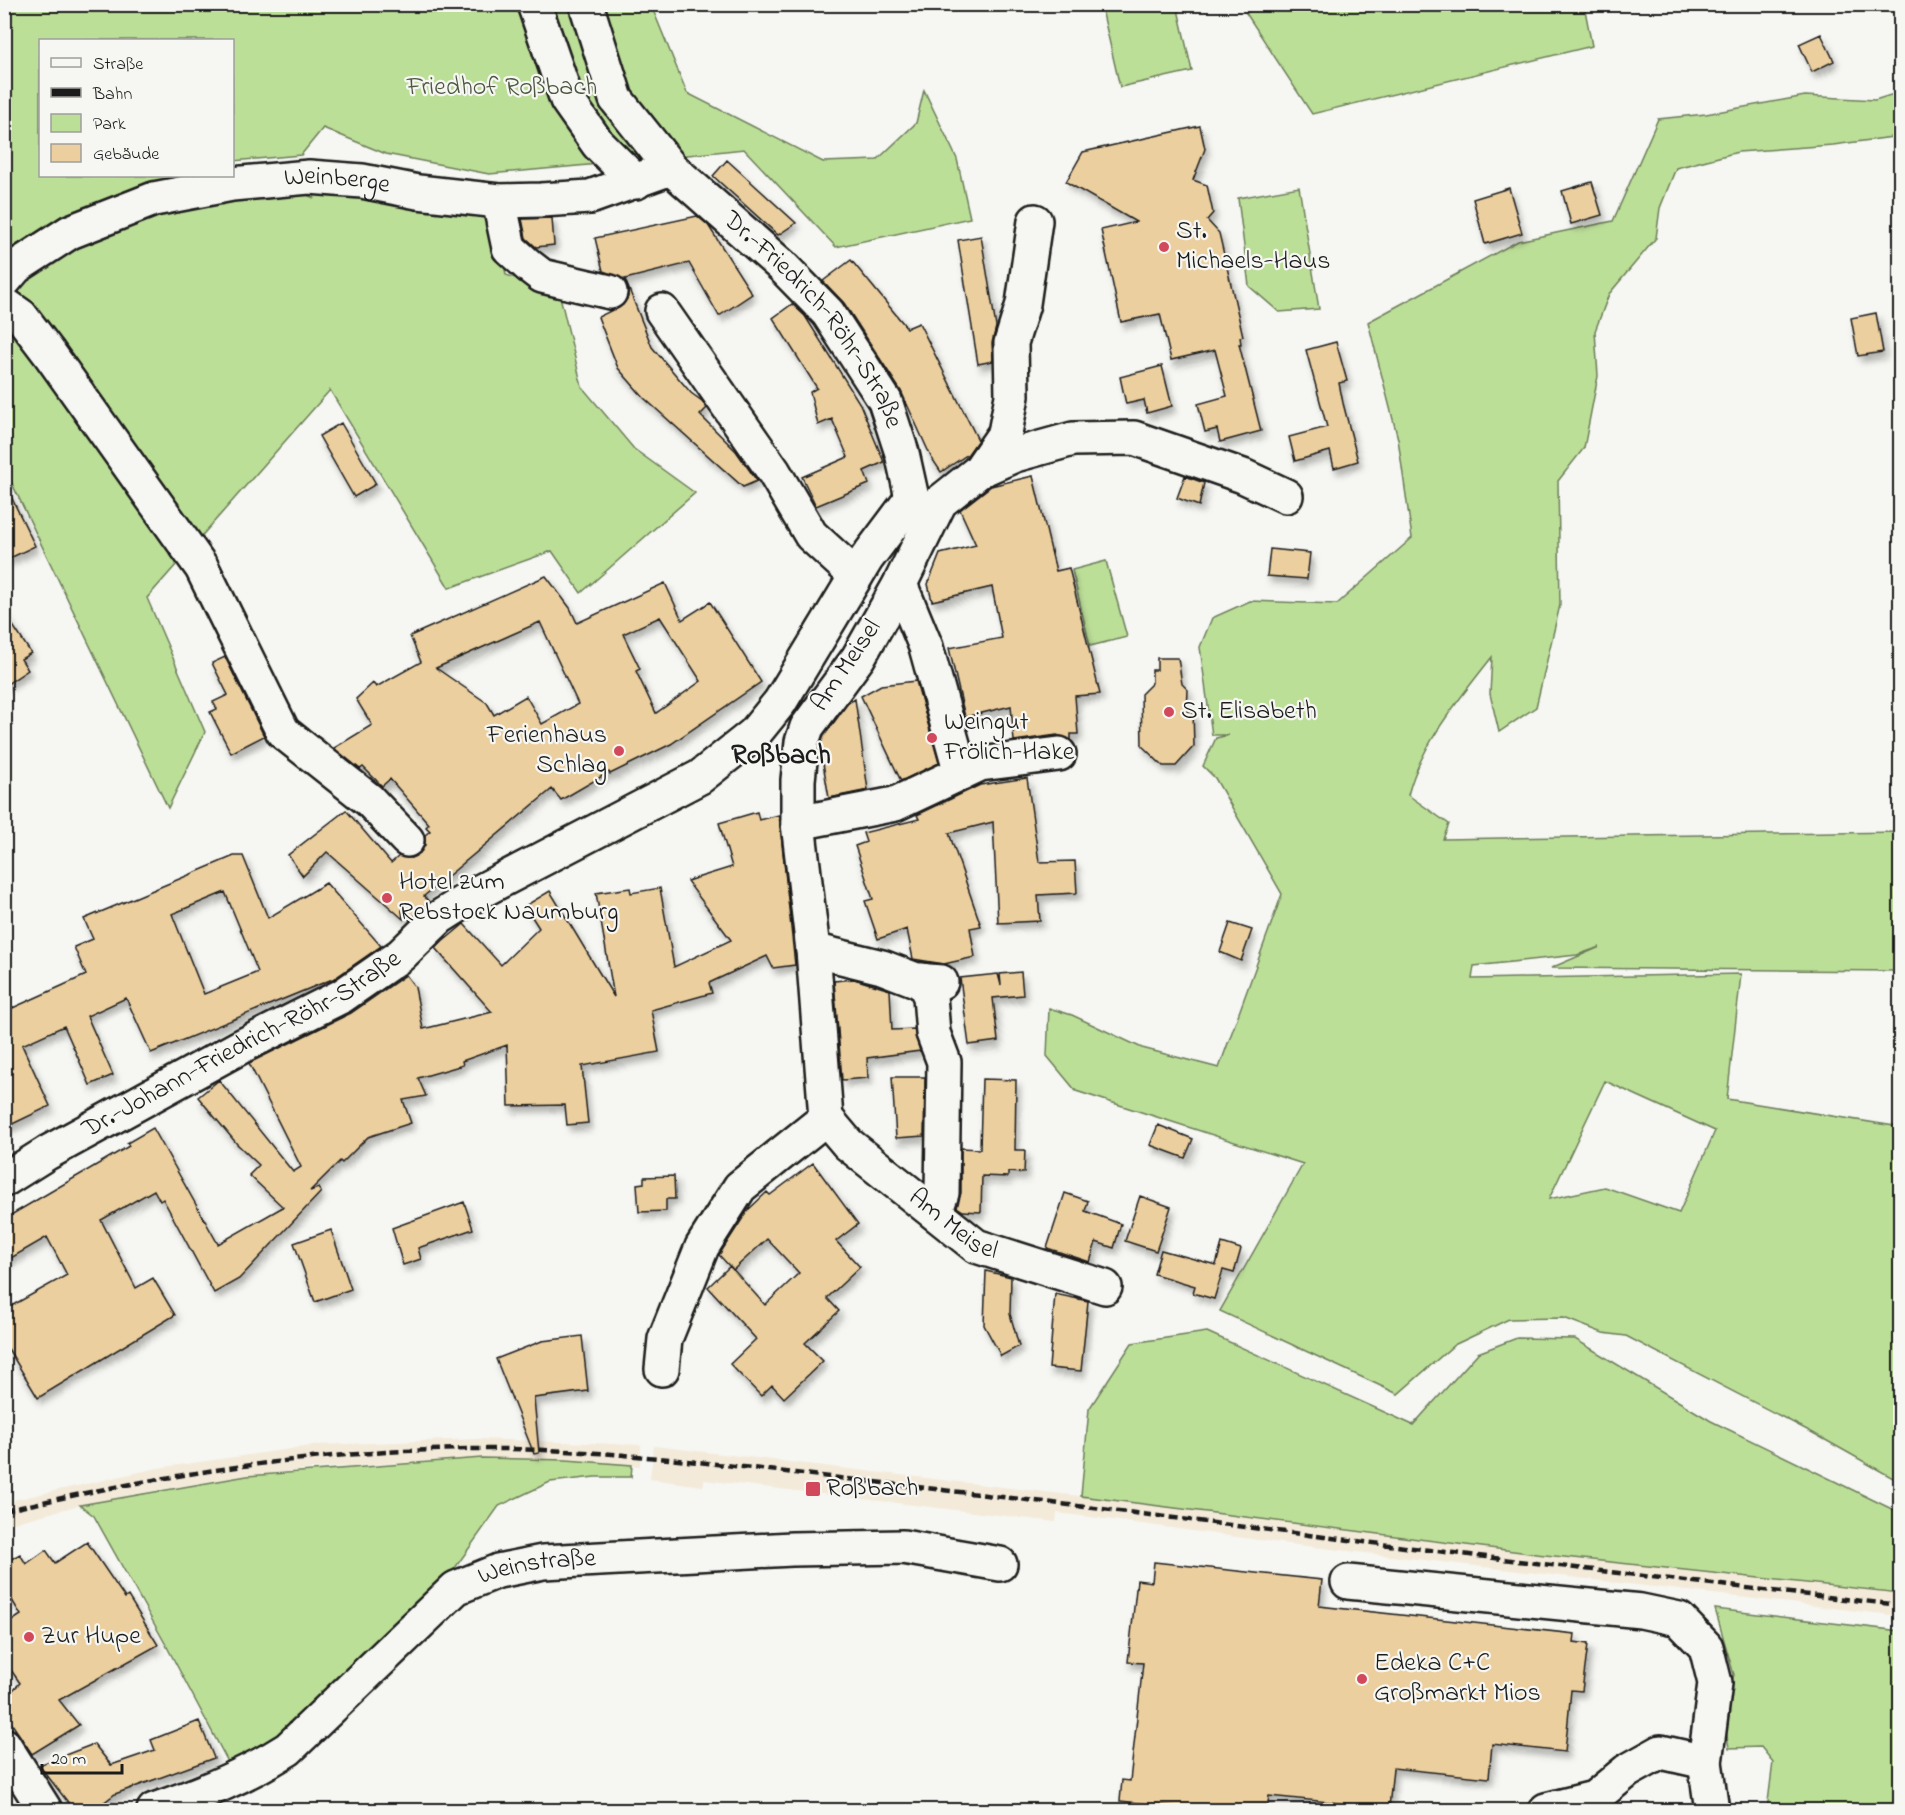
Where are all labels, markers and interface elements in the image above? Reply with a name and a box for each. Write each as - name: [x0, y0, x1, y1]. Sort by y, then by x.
- legend: [39, 39, 234, 177]
- text: Straße: [93, 52, 144, 78]
- park label: Friedhof Roßbach: [406, 69, 597, 107]
- text: Bahn: [92, 82, 132, 108]
- text: Park: [93, 112, 126, 138]
- text: Gebäude: [93, 142, 160, 168]
- street label: Weinberge: [283, 158, 394, 205]
- street label: Dr.-Friedrich-Röhr-Straße: [713, 202, 912, 434]
- place label: St. Michaels-Haus: [1176, 213, 1331, 281]
- marker: St. Michaels-Haus: [1157, 240, 1171, 254]
- street label: Am Meisel: [802, 612, 892, 720]
- place label: St. Elisabeth: [1181, 693, 1317, 731]
- place label: Weingut Frölich-Hake: [943, 704, 1075, 772]
- marker: St. Elisabeth: [1162, 705, 1176, 719]
- place label: Ferienhaus Schlag: [486, 717, 607, 785]
- marker: Weingut Frölich-Hake: [925, 731, 939, 745]
- district label: Roßbach: [731, 736, 831, 777]
- marker: Ferienhaus Schlag: [612, 744, 626, 758]
- place label: Hotel zum Rebstock Naumburg: [399, 864, 619, 932]
- marker: Hotel zum Rebstock Naumburg: [380, 891, 394, 905]
- street label: Dr.-Johann-Friedrich-Röhr-Straße: [75, 941, 410, 1149]
- street label: Am Meisel: [900, 1180, 1002, 1271]
- place label: Roßbach: [826, 1470, 918, 1508]
- marker: Roßbach: [804, 1480, 822, 1498]
- street label: Weinstraße: [472, 1540, 597, 1596]
- place label: Zur Hupe: [41, 1618, 141, 1656]
- marker: Zur Hupe: [22, 1630, 36, 1644]
- place label: Edeka C+C Großmarkt Mios: [1374, 1645, 1541, 1713]
- marker: Edeka C+C Großmarkt Mios: [1355, 1672, 1369, 1686]
- scale bar: [42, 1737, 122, 1775]
- text: 20 m: [51, 1747, 86, 1773]

